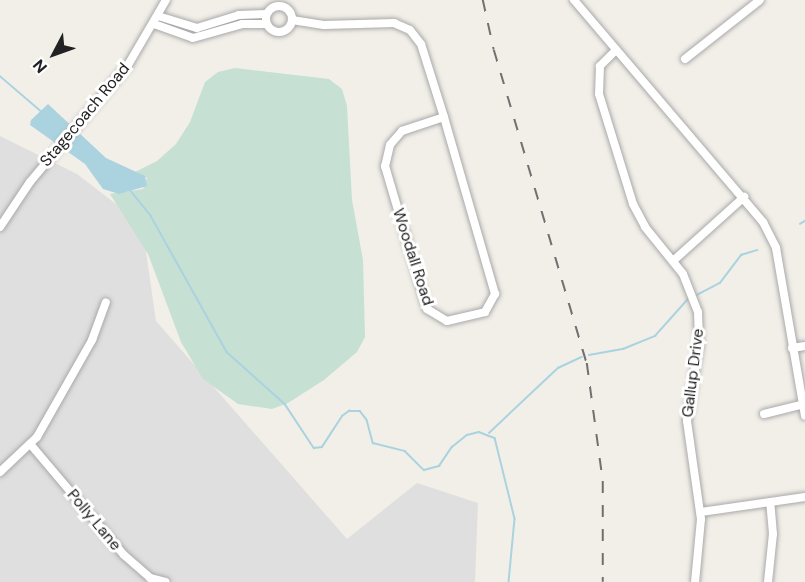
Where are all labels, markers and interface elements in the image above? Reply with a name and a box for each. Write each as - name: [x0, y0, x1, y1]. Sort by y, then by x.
- north arrow: [24, 24, 84, 84]
- text: N: [28, 55, 52, 77]
- street label: Stagecoach Road: [36, 59, 134, 171]
- street label: Woodall Road: [388, 206, 438, 308]
- street label: Gallup Drive: [678, 328, 708, 418]
- street label: Polly Lane: [63, 485, 125, 555]

